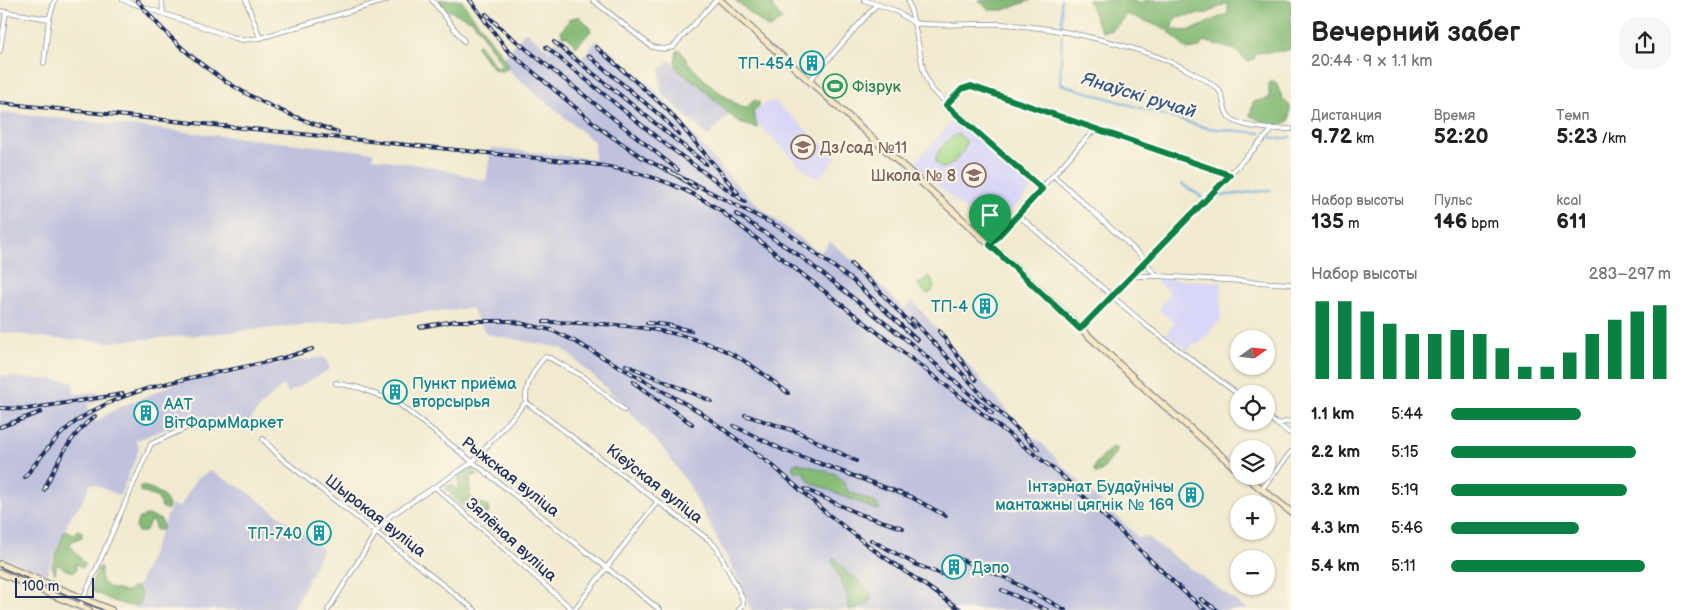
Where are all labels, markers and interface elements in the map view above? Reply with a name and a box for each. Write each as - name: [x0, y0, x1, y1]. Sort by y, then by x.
- text: Вечерний забег: [1311, 16, 1520, 49]
- button: share: [1619, 17, 1671, 69]
- building icon: ТП-454: [799, 50, 825, 76]
- text: 20:44 · 9 × 1.1 km: [1311, 52, 1432, 71]
- place label: ТП-454: [738, 55, 794, 74]
- water label: Янаўскі ручай: [1078, 68, 1198, 123]
- sports icon: Фізрук: [822, 73, 848, 99]
- place label: Фізрук: [852, 78, 901, 97]
- text: Дистанция: [1311, 107, 1382, 124]
- text: Время: [1434, 107, 1475, 124]
- text: Темп: [1556, 107, 1590, 124]
- text: 9.72: [1311, 124, 1352, 149]
- text: 52:20: [1434, 124, 1489, 149]
- text: 5:23: [1556, 124, 1598, 149]
- text: km: [1352, 130, 1374, 147]
- text: /km: [1598, 130, 1626, 147]
- school or university icon: Дз/сад №11: [790, 134, 816, 160]
- place label: Дз/сад №11: [820, 139, 907, 158]
- school or university icon: Школа № 8: [961, 162, 987, 188]
- place label: Школа № 8: [870, 167, 956, 186]
- text: Набор высоты: [1311, 192, 1404, 209]
- text: Пульс: [1434, 192, 1472, 209]
- text: kcal: [1556, 192, 1581, 209]
- pin: [969, 194, 1011, 245]
- icon: arrive: [976, 201, 1004, 229]
- text: 135: [1311, 209, 1344, 234]
- text: 146: [1434, 209, 1468, 234]
- text: 611: [1556, 209, 1587, 234]
- text: m: [1344, 215, 1360, 232]
- text: bpm: [1468, 215, 1499, 232]
- text: Набор высоты: [1311, 265, 1418, 284]
- text: 283–297 m: [1589, 265, 1671, 284]
- building icon: ТП-4: [972, 293, 998, 319]
- place label: ТП-4: [931, 298, 968, 317]
- north arrow: [1230, 330, 1275, 375]
- map controls: [1230, 330, 1275, 595]
- place label: Пункт приёма вторсырья: [412, 375, 517, 412]
- building icon: Пункт приёма вторсырья: [382, 379, 408, 405]
- button: locate: [1230, 385, 1275, 430]
- place label: ААТ ВітФармМаркет: [163, 396, 284, 433]
- building icon: ААТ ВітФармМаркет: [133, 400, 159, 426]
- text: 1.1 km: [1311, 405, 1354, 424]
- text: 5:44: [1391, 405, 1423, 424]
- street label: Рыжская вуліца: [457, 433, 563, 522]
- button: layers: [1230, 440, 1275, 485]
- street label: Кіеўская вуліца: [602, 441, 706, 528]
- text: 2.2 km: [1311, 443, 1360, 462]
- text: 5:15: [1391, 443, 1419, 462]
- street label: Шырокая вуліца: [321, 471, 430, 562]
- place label: Інтэрнат Будаўнічы мантажны цягнік № 169: [995, 478, 1174, 515]
- text: 3.2 km: [1311, 481, 1360, 500]
- text: 5:19: [1391, 481, 1419, 500]
- building icon: Інтэрнат Будаўнічы мантажны цягнік № 169: [1178, 482, 1204, 508]
- street label: Зялёная вуліца: [462, 494, 561, 586]
- button: +: [1230, 495, 1275, 540]
- text: 4.3 km: [1311, 519, 1360, 538]
- text: 5:46: [1391, 519, 1423, 538]
- building icon: ТП-740: [306, 520, 332, 546]
- place label: ТП-740: [248, 525, 302, 544]
- button: −: [1230, 550, 1275, 595]
- building icon: Дэпо: [941, 554, 967, 580]
- text: 5.4 km: [1311, 557, 1360, 576]
- text: 5:11: [1391, 557, 1416, 576]
- place label: Дэпо: [972, 559, 1009, 578]
- scale bar: [15, 575, 94, 598]
- text: 100 m: [22, 578, 59, 595]

